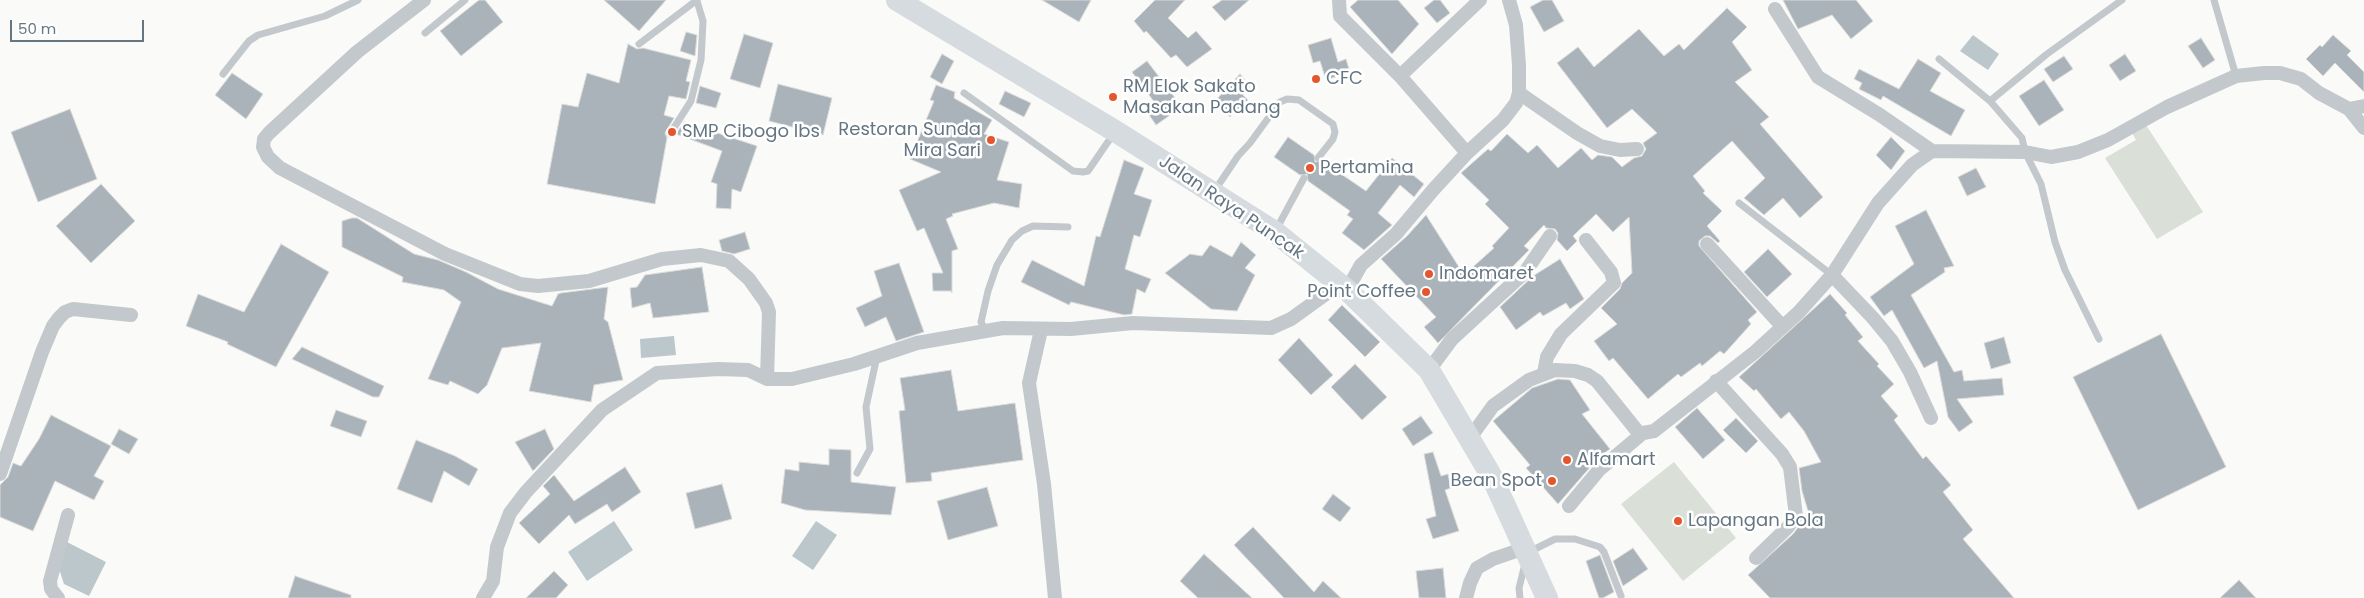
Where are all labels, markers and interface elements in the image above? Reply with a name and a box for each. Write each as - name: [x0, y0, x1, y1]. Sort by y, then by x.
- scale bar: [12, 10, 146, 42]
- text: 50 m: [18, 18, 56, 39]
- place label: CFC: [1326, 68, 1363, 90]
- marker: CFC: [1310, 73, 1322, 85]
- place label: RM Elok Sakato Masakan Padang: [1123, 76, 1281, 118]
- marker: RM Elok Sakato Masakan Padang: [1107, 91, 1119, 103]
- place label: Restoran Sunda Mira Sari: [838, 119, 981, 162]
- place label: SMP Cibogo Ibs: [682, 121, 820, 143]
- marker: SMP Cibogo Ibs: [666, 126, 678, 138]
- marker: Restoran Sunda Mira Sari: [985, 134, 997, 146]
- street label: Jalan Raya Puncak: [1154, 151, 1308, 265]
- place label: Pertamina: [1320, 157, 1414, 179]
- marker: Pertamina: [1304, 162, 1316, 174]
- place label: Indomaret: [1439, 263, 1534, 285]
- marker: Indomaret: [1423, 268, 1435, 280]
- place label: Point Coffee: [1307, 281, 1416, 303]
- marker: Point Coffee: [1420, 286, 1432, 298]
- place label: Alfamart: [1577, 449, 1656, 471]
- marker: Alfamart: [1561, 454, 1573, 466]
- place label: Bean Spot: [1451, 470, 1542, 492]
- marker: Bean Spot: [1546, 475, 1558, 487]
- place label: Lapangan Bola: [1688, 510, 1824, 532]
- marker: Lapangan Bola: [1672, 515, 1684, 527]

